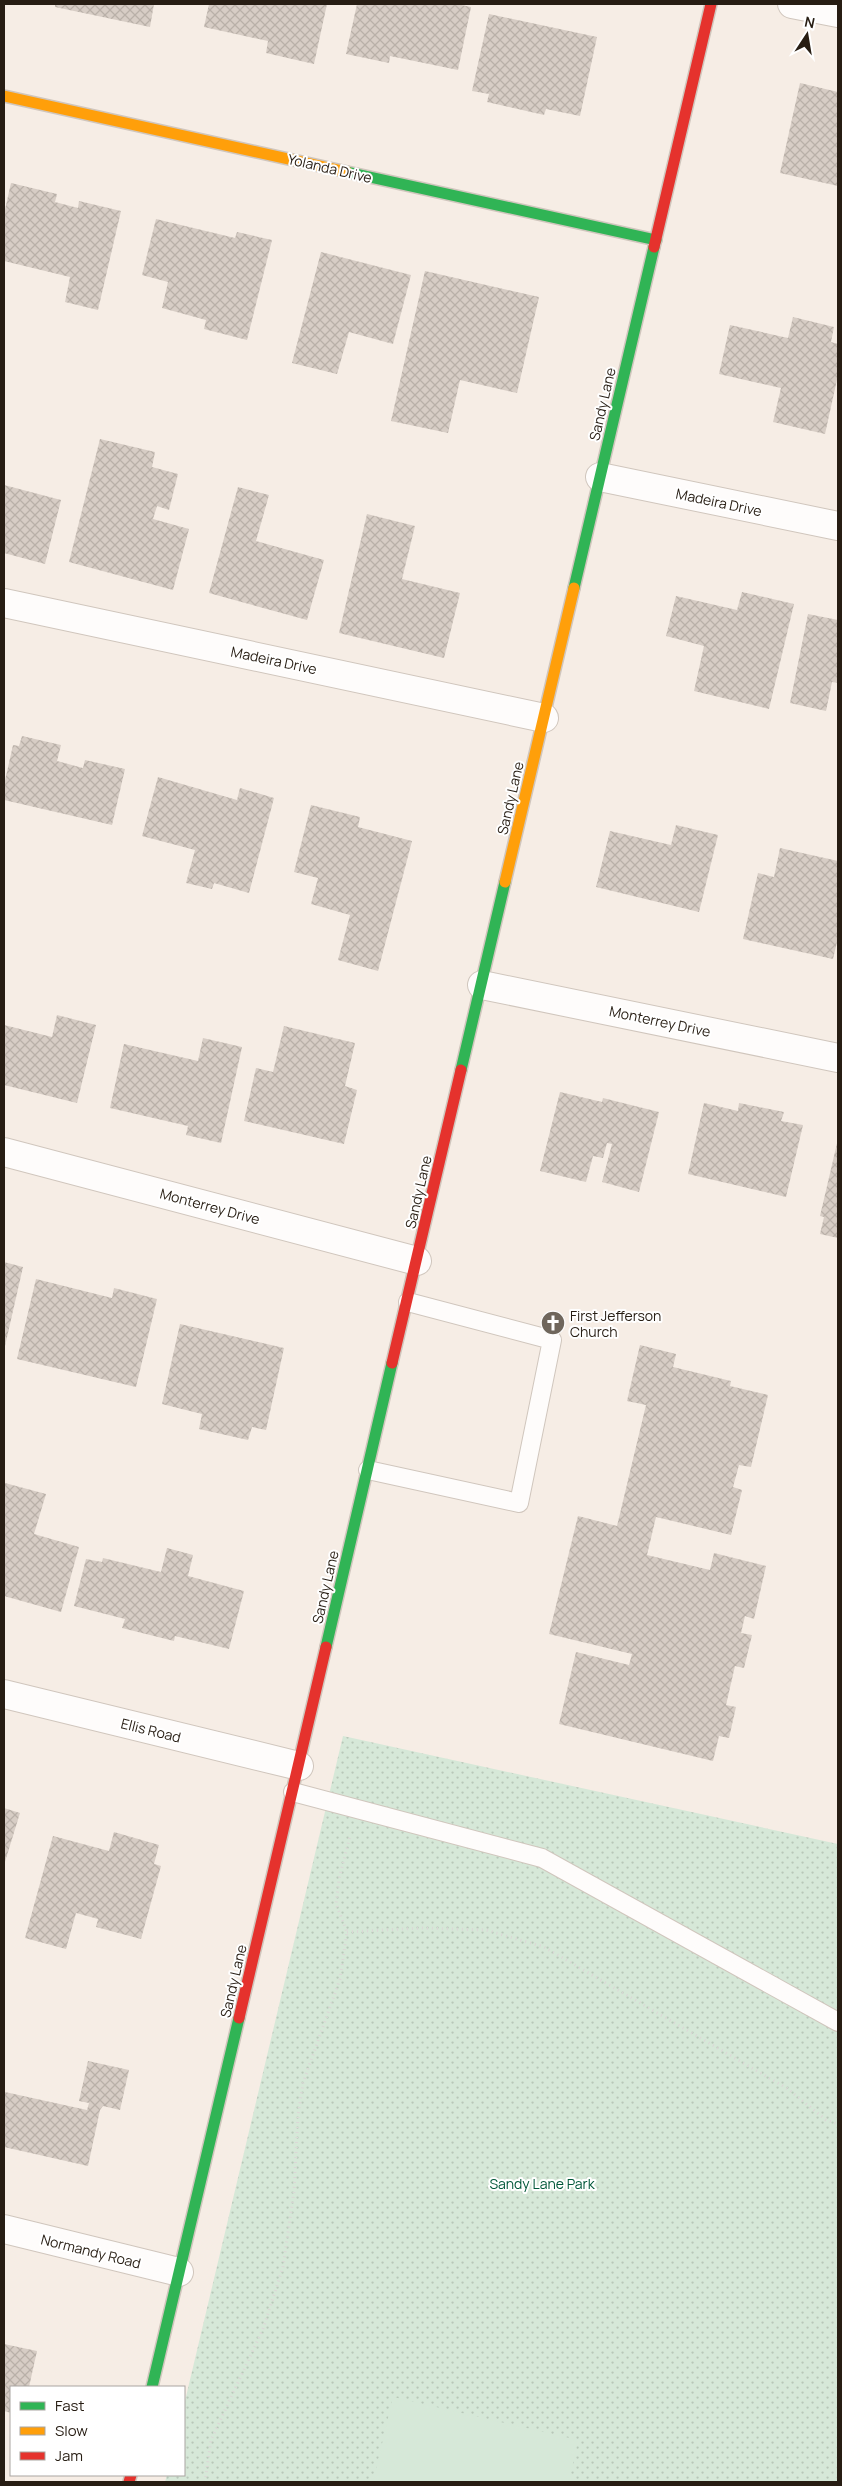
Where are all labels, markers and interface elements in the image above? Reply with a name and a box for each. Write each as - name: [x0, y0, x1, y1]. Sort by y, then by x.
- north arrow: [782, 10, 832, 60]
- text: N: [803, 11, 817, 32]
- street label: Yolanda Drive: [286, 149, 374, 187]
- street label: Sandy Lane: [584, 366, 620, 442]
- street label: Madeira Drive: [674, 484, 764, 520]
- street label: Madeira Drive: [229, 642, 319, 678]
- street label: Sandy Lane: [492, 760, 528, 836]
- street label: Monterrey Drive: [608, 1001, 712, 1041]
- street label: Sandy Lane: [400, 1154, 436, 1230]
- street label: Monterrey Drive: [158, 1184, 262, 1228]
- place label: First Jefferson Church: [570, 1306, 661, 1341]
- church icon: First Jefferson Church: [540, 1310, 566, 1336]
- street label: Sandy Lane: [307, 1549, 343, 1625]
- street label: Ellis Road: [119, 1713, 183, 1747]
- street label: Sandy Lane: [215, 1943, 251, 2019]
- park label: Sandy Lane Park: [489, 2174, 596, 2193]
- street label: Normandy Road: [39, 2229, 143, 2273]
- legend: [10, 2386, 185, 2476]
- text: Fast: [55, 2395, 84, 2416]
- text: Slow: [55, 2420, 88, 2441]
- text: Jam: [55, 2445, 83, 2466]

